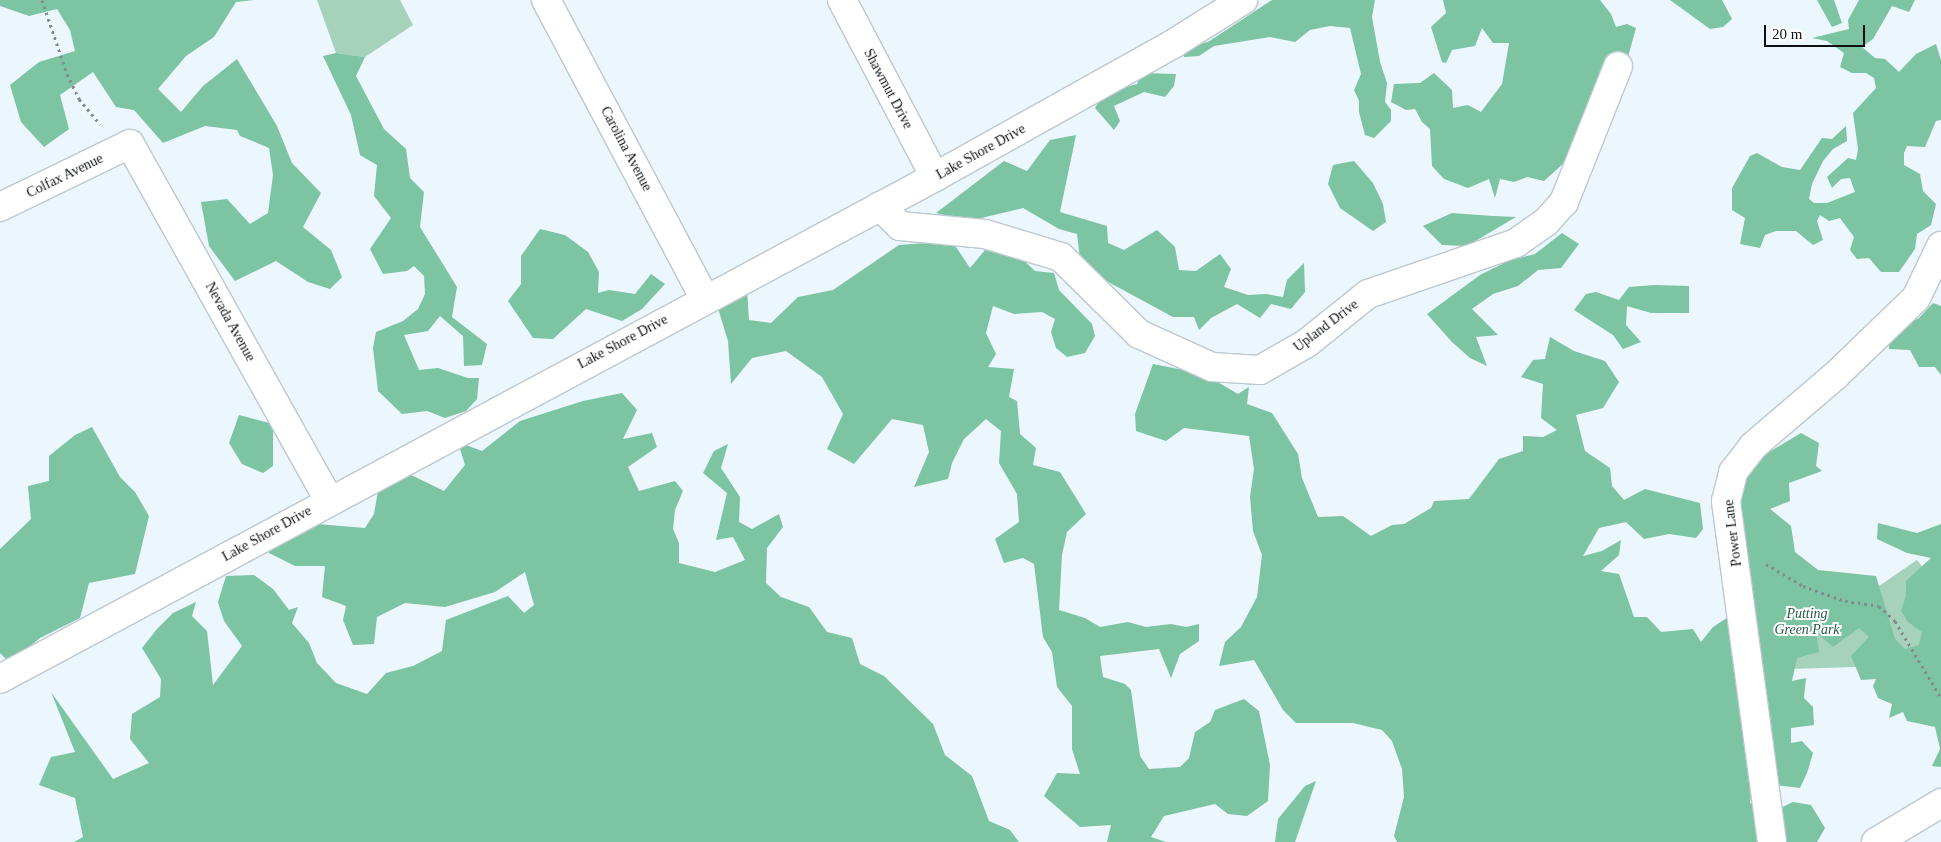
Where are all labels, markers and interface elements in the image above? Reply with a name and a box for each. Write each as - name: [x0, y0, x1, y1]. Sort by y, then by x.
- scale bar: [1766, 15, 1867, 47]
- text: 20 m: [1772, 26, 1802, 42]
- street label: Shawmut Drive: [860, 46, 916, 132]
- street label: Carolina Avenue: [596, 103, 656, 195]
- street label: Lake Shore Drive: [933, 121, 1029, 183]
- street label: Colfax Avenue: [24, 150, 106, 202]
- street label: Nevada Avenue: [201, 279, 259, 365]
- street label: Upland Drive: [1290, 296, 1362, 356]
- street label: Lake Shore Drive: [575, 311, 671, 373]
- street label: Power Lane: [1721, 499, 1745, 567]
- street label: Lake Shore Drive: [219, 503, 315, 565]
- park label: Putting Green Park: [1774, 606, 1840, 638]

